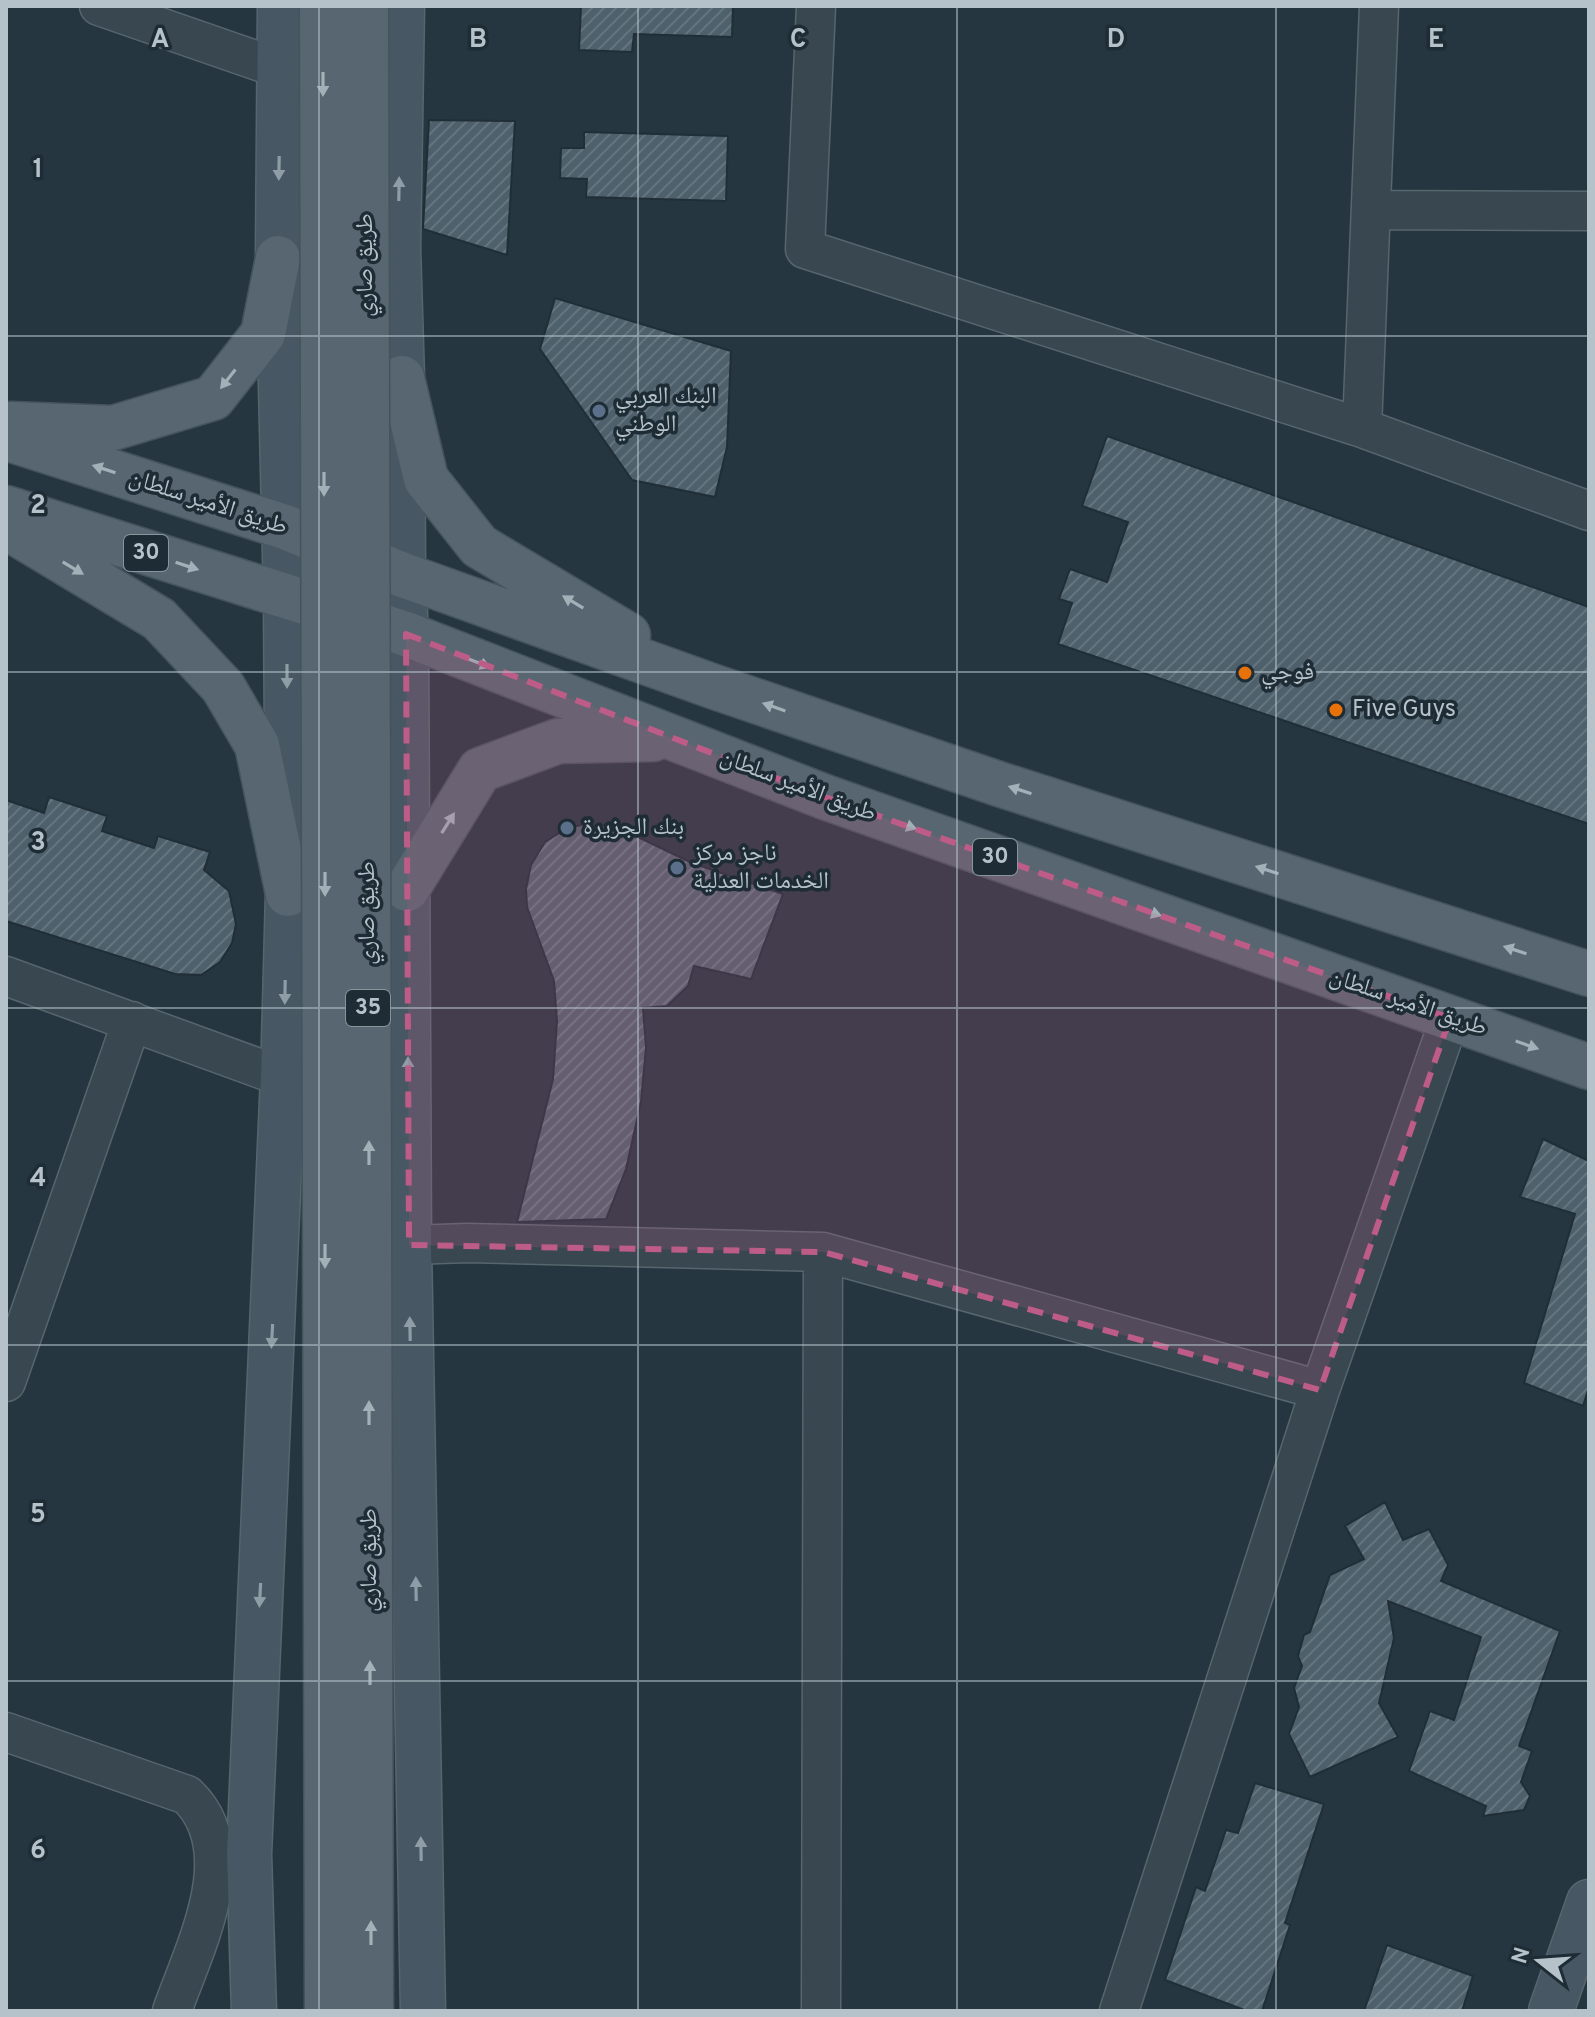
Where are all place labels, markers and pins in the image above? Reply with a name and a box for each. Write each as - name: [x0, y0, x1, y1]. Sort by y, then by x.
- place label: البنك العربي الوطني: [615, 382, 717, 442]
- marker: البنك العربي الوطني: [590, 402, 608, 420]
- place label: فوجي: [1261, 658, 1314, 690]
- marker: فوجي: [1236, 664, 1254, 682]
- place label: Five Guys: [1352, 695, 1456, 725]
- marker: Five Guys: [1327, 701, 1345, 719]
- place label: بنك الجزيرة: [583, 813, 684, 843]
- marker: بنك الجزيرة: [558, 819, 576, 837]
- place label: ناجز مركز الخدمات العدلية: [692, 839, 829, 897]
- marker: ناجز مركز الخدمات العدلية: [668, 859, 686, 877]

